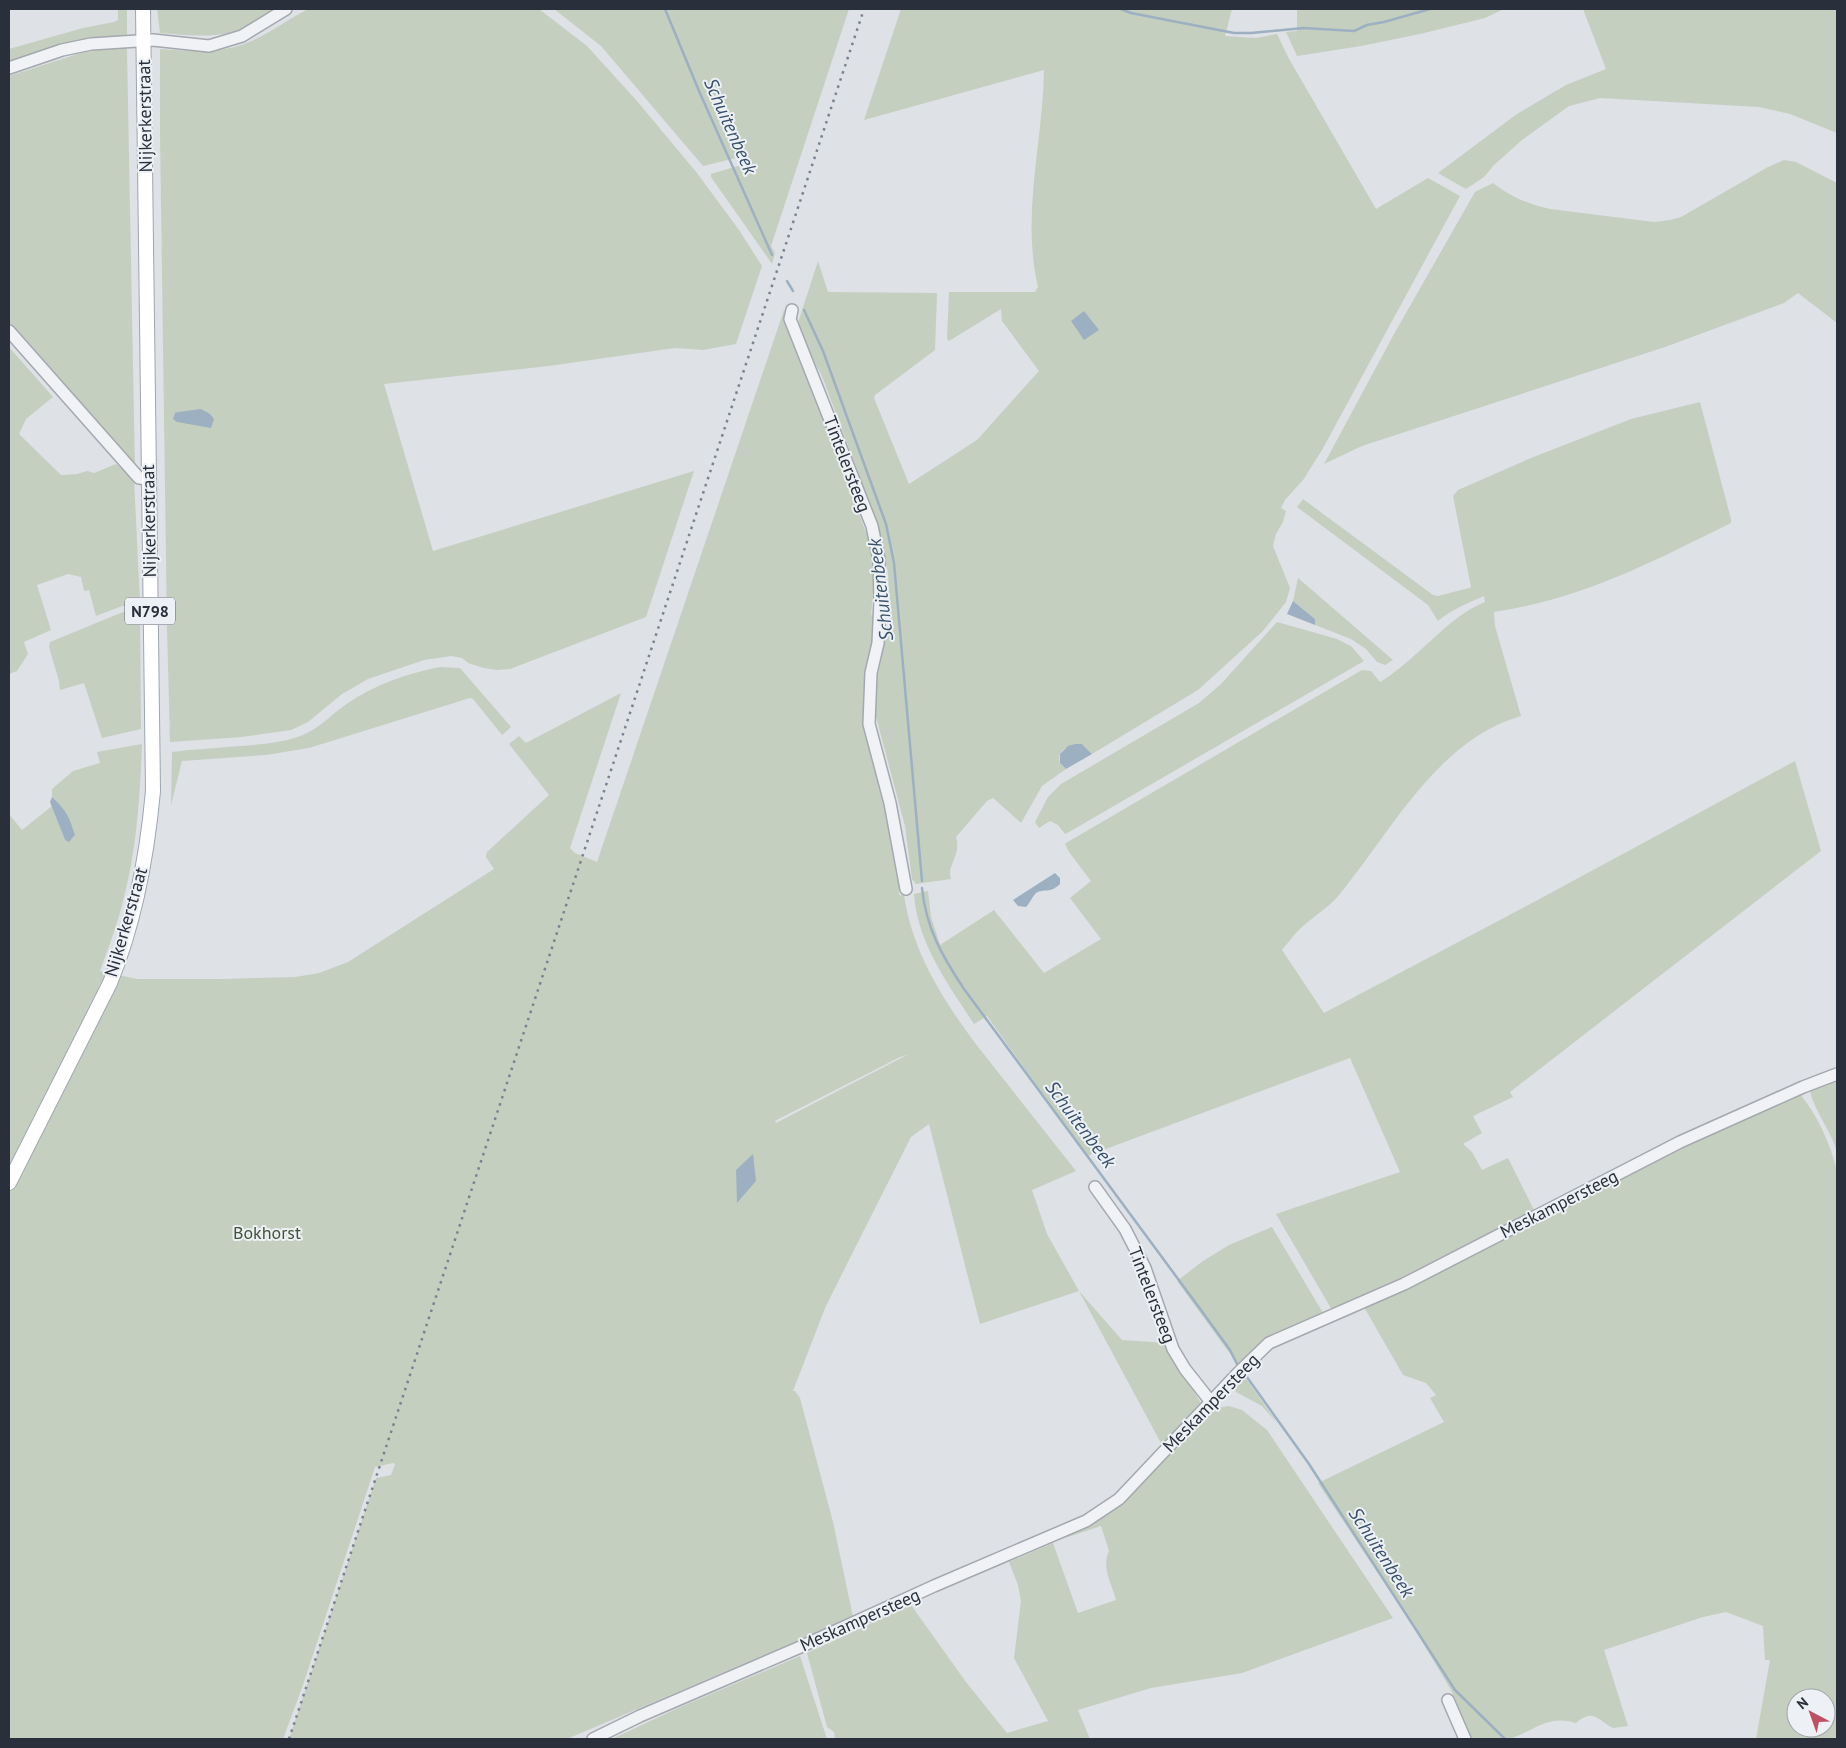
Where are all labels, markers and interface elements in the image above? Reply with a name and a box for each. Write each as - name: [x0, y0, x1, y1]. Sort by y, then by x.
- street label: Nijkerkerstraat: [132, 59, 157, 173]
- water label: Schuitenbeek: [699, 74, 763, 179]
- street label: Tintelersteeg: [819, 412, 876, 515]
- street label: Nijkerkerstraat: [136, 464, 161, 578]
- water label: Schuitenbeek: [862, 536, 898, 643]
- road number: N798: [125, 598, 175, 624]
- street label: Nijkerkerstraat: [99, 864, 152, 979]
- water label: Schuitenbeek: [1040, 1076, 1122, 1173]
- street label: Meskampersteeg: [1496, 1164, 1622, 1243]
- park label: Bokhorst: [233, 1221, 301, 1244]
- street label: Tintelersteeg: [1124, 1243, 1181, 1346]
- street label: Meskampersteeg: [1158, 1348, 1264, 1457]
- water label: Schuitenbeek: [1344, 1502, 1421, 1603]
- street label: Meskampersteeg: [796, 1583, 923, 1656]
- north arrow: [1786, 1688, 1836, 1738]
- text: N: [1793, 1693, 1812, 1713]

